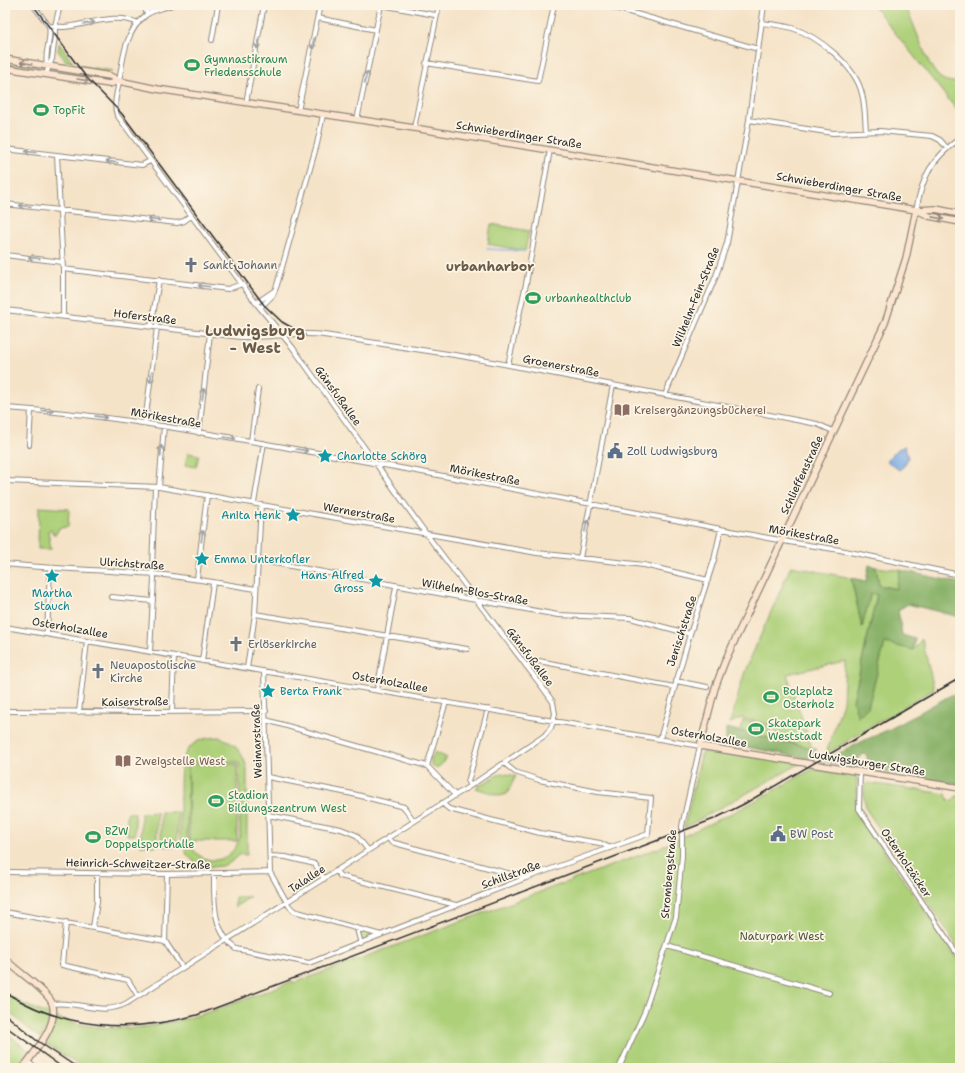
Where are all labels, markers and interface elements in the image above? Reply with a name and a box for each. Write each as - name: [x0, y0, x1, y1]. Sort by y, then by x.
- one-way arrow: [82, 19, 95, 27]
- one-way arrow: [308, 36, 316, 49]
- one-way arrow: [254, 37, 262, 50]
- place label: Gymnastikraum Friedensschule: [204, 52, 288, 80]
- sports icon: Gymnastikraum Friedensschule: [183, 56, 201, 74]
- one-way arrow: [20, 58, 33, 66]
- one-way arrow: [363, 70, 371, 83]
- one-way arrow: [76, 76, 89, 84]
- sports icon: TopFit: [32, 101, 50, 119]
- place label: TopFit: [53, 103, 85, 118]
- street label: Schwieberdinger Straße: [455, 118, 583, 152]
- one-way arrow: [25, 148, 38, 156]
- one-way arrow: [106, 158, 119, 166]
- street label: Schwieberdinger Straße: [775, 169, 903, 205]
- one-way arrow: [19, 202, 32, 210]
- one-way arrow: [931, 214, 944, 222]
- one-way arrow: [148, 216, 161, 224]
- street label: Wilhelm-Fein-Straße: [669, 244, 723, 350]
- one-way arrow: [28, 254, 41, 262]
- church icon: Sankt Johann: [182, 256, 200, 274]
- place label: Sankt Johann: [203, 258, 278, 273]
- district label: urbanharbor: [446, 258, 534, 275]
- one-way arrow: [198, 282, 211, 289]
- sports icon: urbanhealthclub: [524, 289, 542, 307]
- place label: urbanhealthclub: [545, 291, 632, 306]
- street label: Hoferstraße: [113, 306, 177, 328]
- district label: Ludwigsburg - West: [205, 321, 305, 358]
- street label: Groenerstraße: [521, 351, 601, 381]
- street label: Gänsfußallee: [311, 363, 365, 429]
- one-way arrow: [147, 370, 155, 383]
- one-way arrow: [200, 388, 207, 401]
- library icon: Kreisergänzungsbücherei: [613, 401, 631, 419]
- place label: Kreisergänzungsbücherei: [634, 403, 766, 418]
- street label: Mörikestraße: [129, 404, 203, 432]
- one-way arrow: [41, 407, 54, 414]
- one-way arrow: [94, 413, 107, 421]
- street label: Schlieffenstraße: [777, 433, 827, 517]
- one-way arrow: [223, 434, 236, 442]
- public building icon: Zoll Ludwigsburg: [606, 442, 624, 460]
- place label: Zoll Ludwigsburg: [627, 444, 718, 459]
- one-way arrow: [158, 445, 165, 458]
- one-way arrow: [295, 446, 308, 454]
- place icon: Charlotte Schörg: [316, 447, 334, 465]
- place label: Charlotte Schörg: [337, 449, 427, 464]
- street label: Mörikestraße: [448, 461, 522, 489]
- street label: Wernerstraße: [322, 499, 396, 527]
- place icon: Anita Henk: [284, 506, 302, 524]
- place label: Anita Henk: [221, 508, 281, 523]
- one-way arrow: [582, 520, 590, 533]
- street label: Mörikestraße: [767, 521, 841, 549]
- one-way arrow: [199, 530, 206, 543]
- place icon: Emma Unterkofler: [193, 550, 211, 568]
- place label: Emma Unterkofler: [214, 552, 310, 567]
- street label: Ulrichstraße: [99, 554, 165, 574]
- place icon: Martha Stauch: [43, 567, 61, 585]
- place label: Hans Alfred Gross: [301, 568, 364, 596]
- place icon: Hans Alfred Gross: [367, 572, 385, 590]
- street label: Wilhelm-Blos-Straße: [420, 575, 530, 609]
- place label: Martha Stauch: [32, 586, 72, 614]
- street label: Jenischstraße: [663, 593, 701, 669]
- street label: Osterholzallee: [31, 614, 109, 642]
- street label: Gänsfußallee: [503, 624, 557, 690]
- church icon: Erlöserkirche: [227, 635, 245, 653]
- place label: Erlöserkirche: [248, 637, 317, 652]
- place label: Neuapostolische Kirche: [110, 658, 196, 686]
- church icon: Neuapostolische Kirche: [89, 662, 107, 680]
- street label: Osterholzallee: [351, 668, 429, 696]
- place icon: Berta Frank: [259, 682, 277, 700]
- place label: Berta Frank: [280, 684, 342, 699]
- place label: Bolzplatz Osterholz: [783, 684, 835, 712]
- sports icon: Bolzplatz Osterholz: [762, 688, 780, 706]
- street label: Kaiserstraße: [101, 694, 169, 710]
- street label: Weimarstraße: [248, 703, 266, 779]
- place label: Skatepark Weststadt: [768, 716, 823, 744]
- sports icon: Skatepark Weststadt: [747, 720, 765, 738]
- street label: Osterholzallee: [670, 723, 748, 751]
- street label: Ludwigsburger Straße: [808, 746, 926, 780]
- library icon: Zweigstelle West: [114, 752, 132, 770]
- place label: Zweigstelle West: [135, 754, 225, 769]
- place label: Stadion Bildungszentrum West: [228, 788, 347, 816]
- sports icon: Stadion Bildungszentrum West: [207, 792, 225, 810]
- place label: BZW Doppelsporthalle: [105, 824, 194, 852]
- public building icon: BW Post: [769, 825, 787, 843]
- street label: Osterholzäcker: [877, 825, 935, 901]
- place label: BW Post: [790, 827, 834, 842]
- sports icon: BZW Doppelsporthalle: [84, 828, 102, 846]
- street label: Strombergstraße: [658, 829, 680, 919]
- street label: Heinrich-Schweitzer-Straße: [65, 855, 211, 873]
- street label: Schillstraße: [479, 857, 543, 893]
- street label: Talallee: [286, 861, 328, 897]
- park label: Naturpark West: [740, 929, 825, 944]

